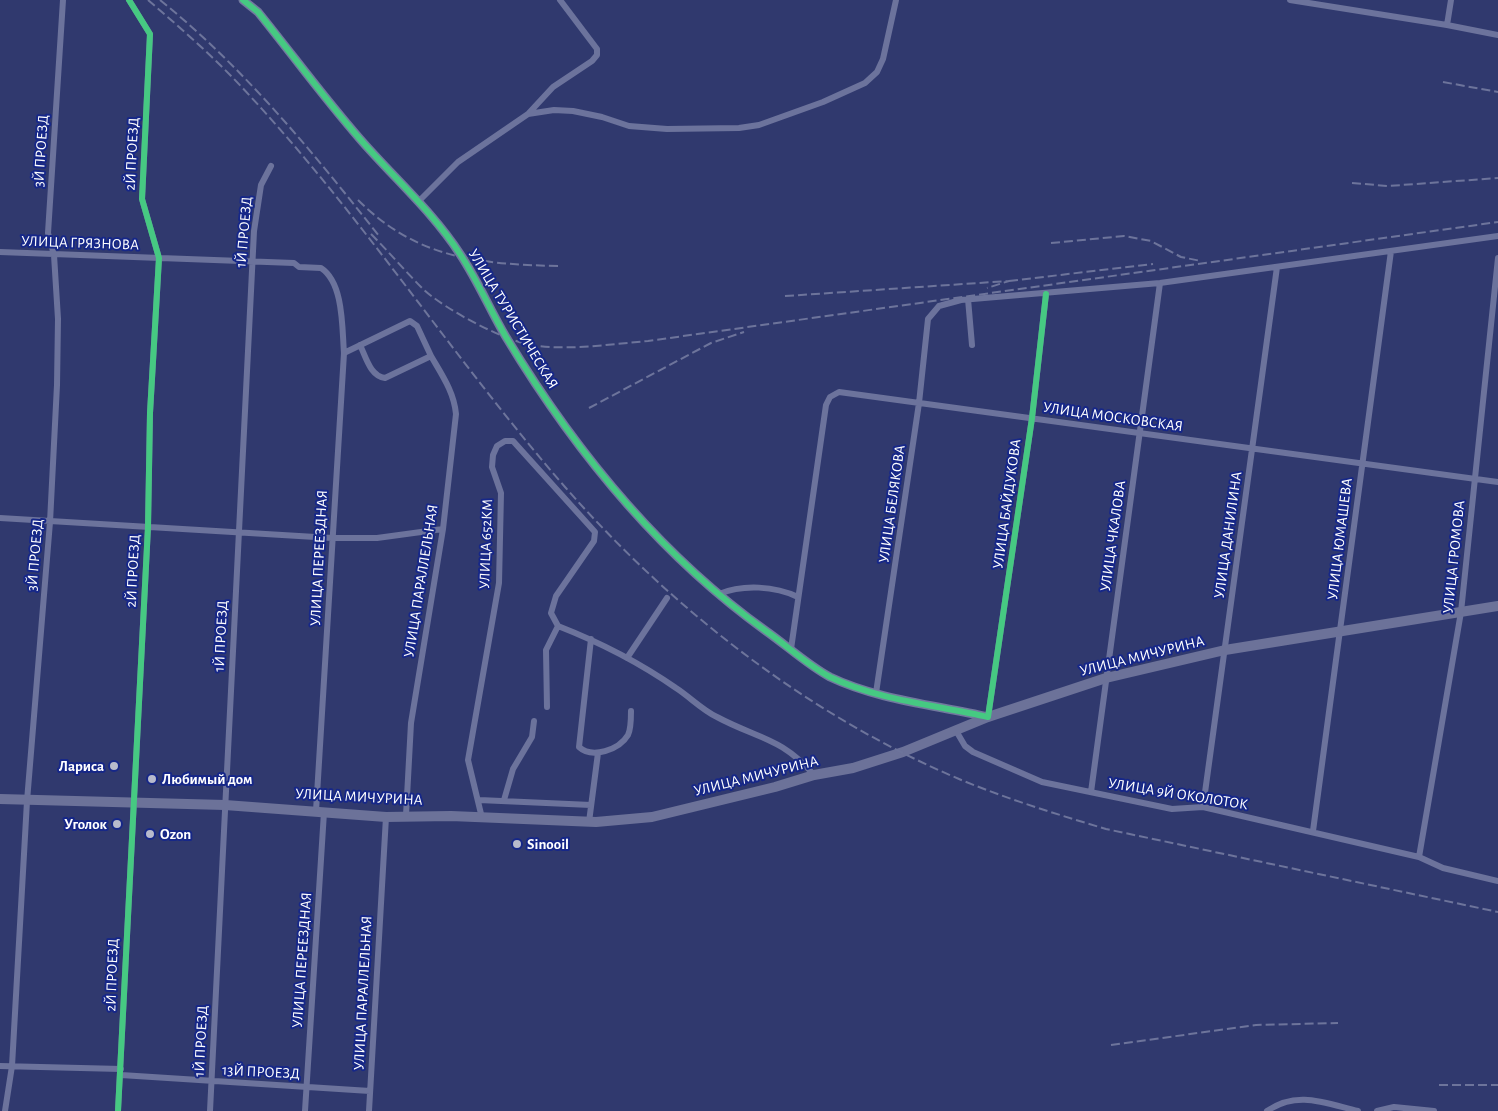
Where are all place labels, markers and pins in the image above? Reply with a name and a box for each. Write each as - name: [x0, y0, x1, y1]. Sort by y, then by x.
- place label: Лариса: [59, 757, 104, 775]
- marker: Лариса: [108, 760, 120, 772]
- place label: Любимый дом: [162, 770, 252, 788]
- marker: Любимый дом: [146, 773, 158, 785]
- place label: Уголок: [64, 815, 107, 833]
- marker: Уголок: [111, 818, 123, 830]
- place label: Ozon: [160, 825, 191, 843]
- marker: Ozon: [144, 828, 156, 840]
- place label: Sinooil: [527, 835, 569, 853]
- marker: Sinooil: [511, 838, 523, 850]

